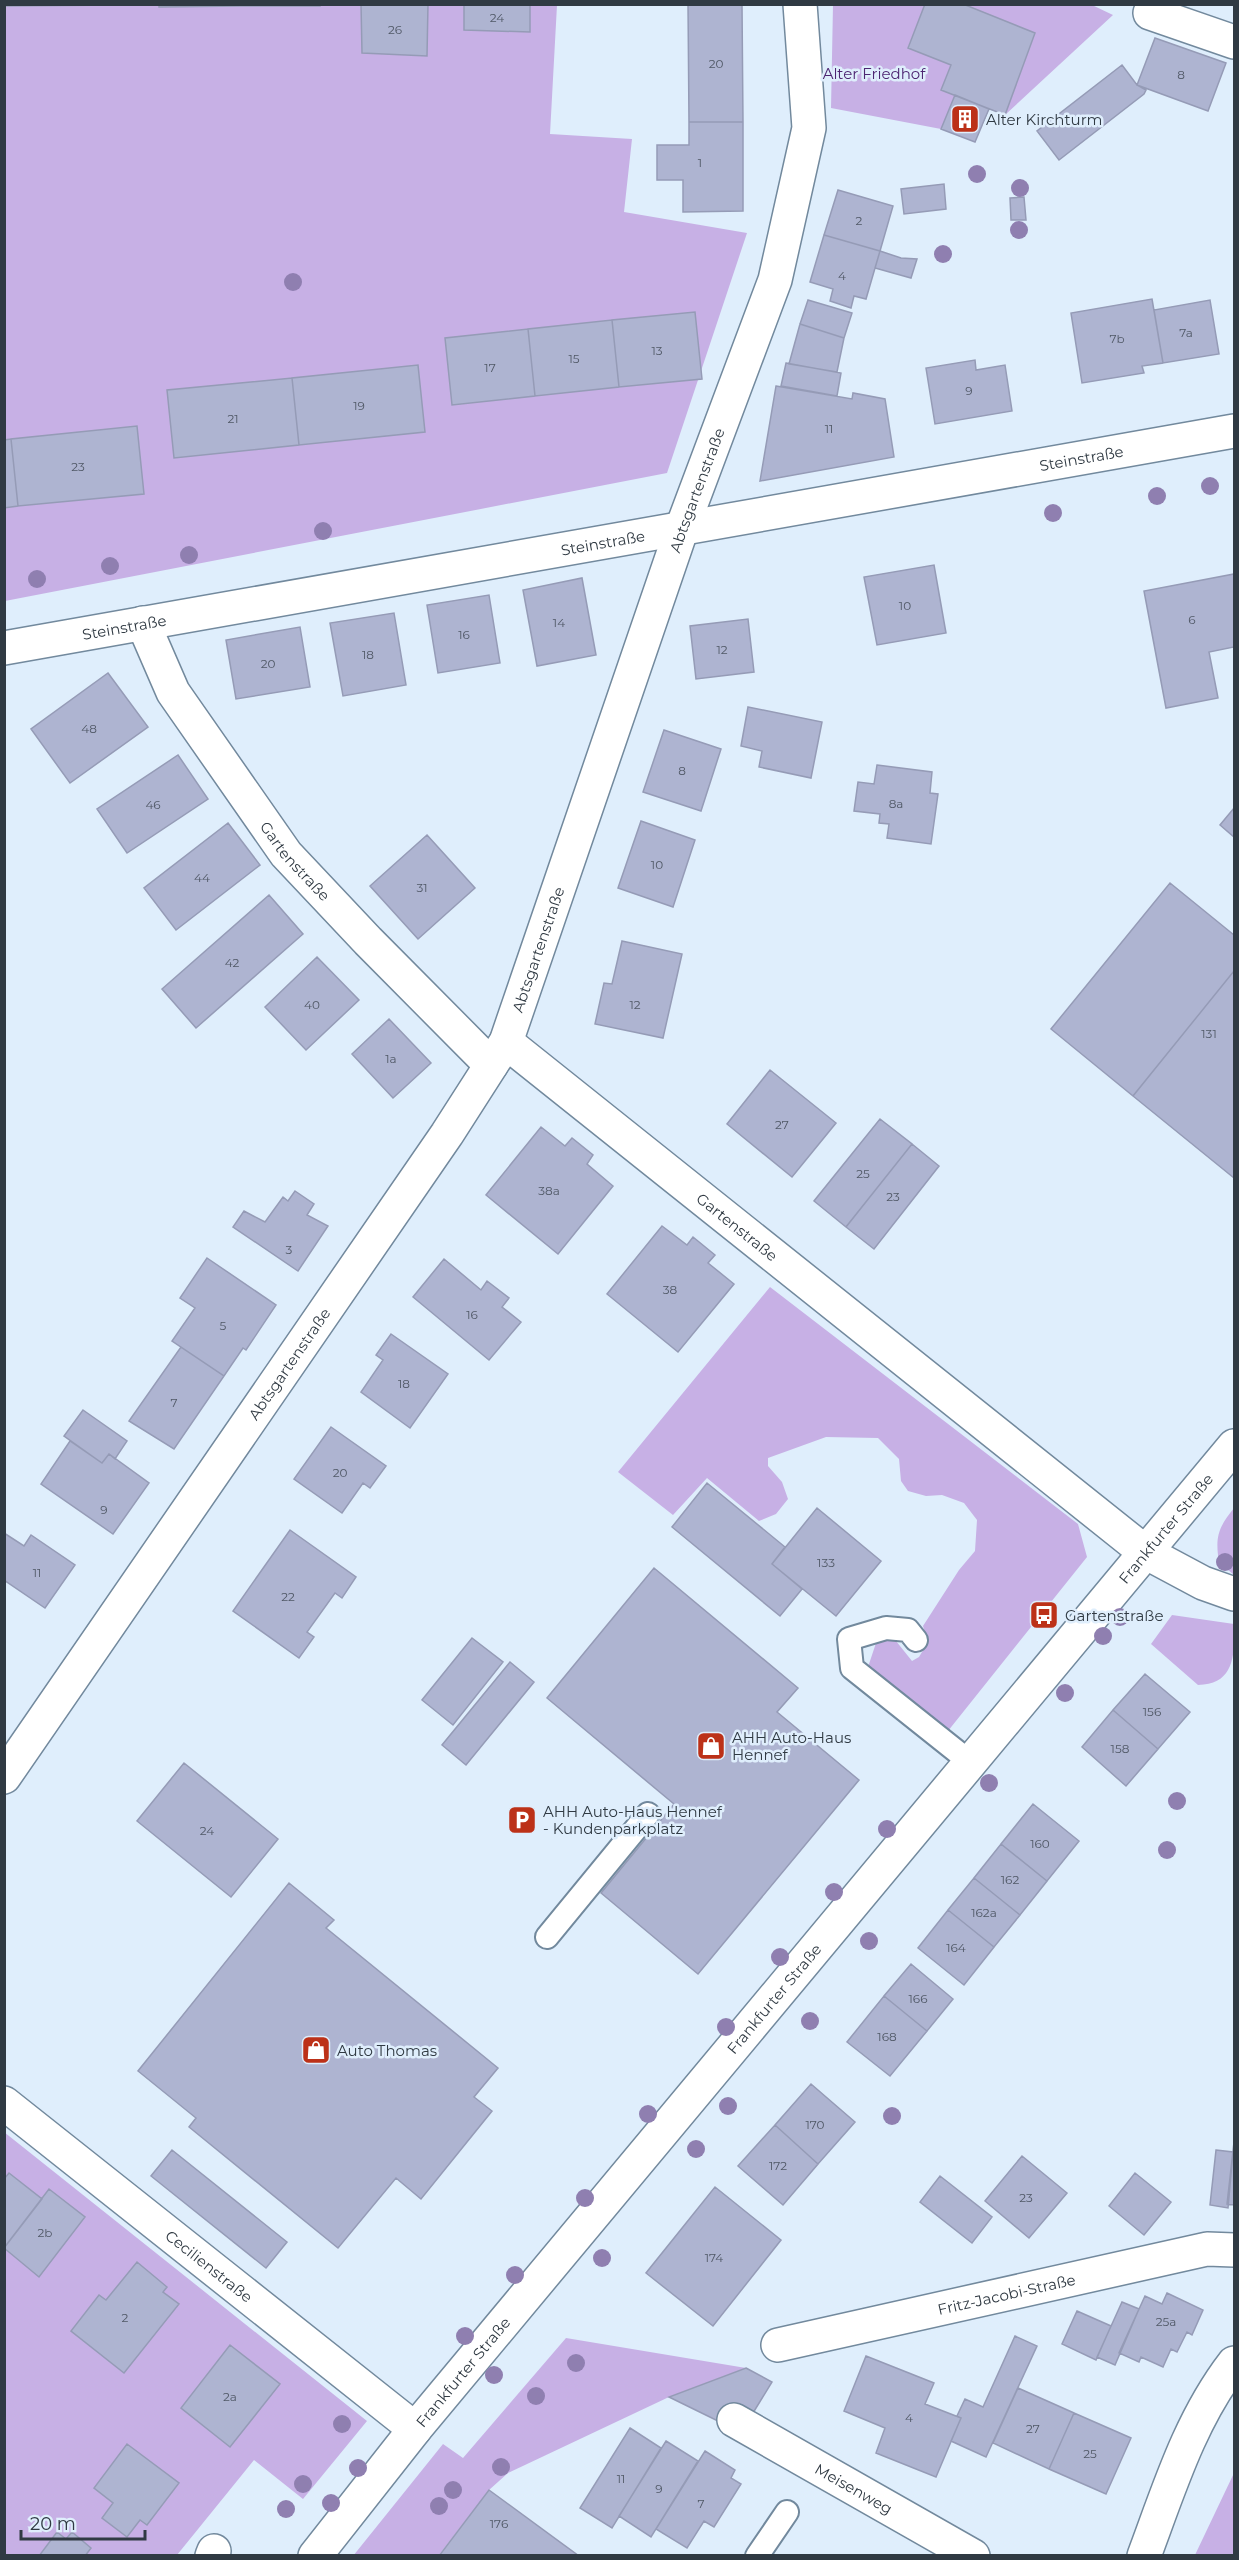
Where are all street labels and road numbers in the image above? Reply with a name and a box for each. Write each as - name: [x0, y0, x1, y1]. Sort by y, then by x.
- street label: Abtsgartenstraße: [665, 425, 728, 555]
- street label: Steinstraße: [1038, 441, 1125, 475]
- street label: Steinstraße: [559, 526, 646, 559]
- street label: Steinstraße: [81, 610, 168, 644]
- street label: Gartenstraße: [256, 817, 334, 905]
- street label: Abtsgartenstraße: [507, 884, 568, 1015]
- street label: Gartenstraße: [693, 1188, 782, 1265]
- street label: Abtsgartenstraße: [244, 1304, 334, 1423]
- street label: Frankfurter Straße: [1114, 1469, 1217, 1587]
- street label: Frankfurter Straße: [722, 1940, 825, 2057]
- street label: Cecilienstraße: [162, 2225, 257, 2306]
- street label: Fritz-Jacobi-Straße: [936, 2269, 1077, 2319]
- street label: Frankfurter Straße: [411, 2313, 514, 2431]
- street label: Meisenweg: [812, 2459, 896, 2518]

